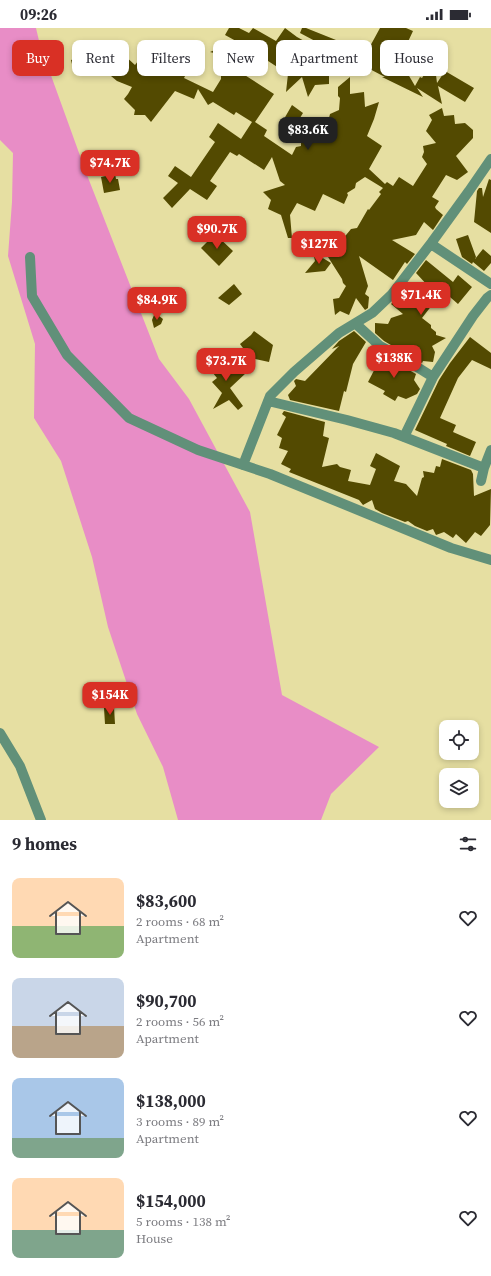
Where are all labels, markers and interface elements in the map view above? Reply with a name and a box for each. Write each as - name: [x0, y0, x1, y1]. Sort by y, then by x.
- text: 09:26: [20, 4, 57, 25]
- chip: Buy: [12, 40, 64, 76]
- chip: Rent: [72, 40, 129, 76]
- chip: Filters: [137, 40, 205, 76]
- chip: New: [213, 40, 268, 76]
- chip: Apartment: [276, 40, 372, 76]
- chip: House: [380, 40, 448, 76]
- pin: $83.6K: [275, 117, 341, 151]
- text: $83.6K: [287, 121, 329, 138]
- pin: $74.7K: [77, 150, 143, 184]
- text: $74.7K: [89, 154, 131, 171]
- pin: $90.7K: [184, 216, 250, 250]
- text: $90.7K: [196, 220, 238, 237]
- pin: $127K: [291, 231, 347, 265]
- text: $127K: [300, 235, 338, 252]
- pin: $71.4K: [388, 282, 454, 316]
- text: $71.4K: [400, 286, 442, 303]
- pin: $84.9K: [124, 287, 190, 321]
- text: $84.9K: [136, 291, 178, 308]
- pin: $138K: [366, 345, 422, 379]
- pin: $73.7K: [193, 348, 259, 382]
- text: $138K: [375, 349, 413, 366]
- text: $73.7K: [205, 352, 247, 369]
- pin: $154K: [82, 682, 138, 716]
- text: $154K: [91, 686, 129, 703]
- map controls: [439, 720, 479, 808]
- button: locate: [439, 720, 479, 760]
- button: layers: [439, 768, 479, 808]
- text: 9 homes: [12, 832, 77, 856]
- icon: filters: [457, 833, 479, 855]
- text: $83,600: [136, 889, 196, 913]
- icon: home: [44, 894, 92, 942]
- icon: heart: [457, 907, 479, 929]
- text: 2 rooms · 68 m²: [136, 913, 224, 930]
- text: Apartment: [136, 930, 199, 947]
- text: $90,700: [136, 989, 196, 1013]
- icon: home: [44, 994, 92, 1042]
- icon: heart: [457, 1007, 479, 1029]
- text: 2 rooms · 56 m²: [136, 1013, 224, 1030]
- text: Apartment: [136, 1030, 199, 1047]
- text: $138,000: [136, 1089, 206, 1113]
- icon: home: [44, 1094, 92, 1142]
- icon: heart: [457, 1107, 479, 1129]
- text: 3 rooms · 89 m²: [136, 1113, 224, 1130]
- text: Apartment: [136, 1130, 199, 1147]
- text: $154,000: [136, 1189, 206, 1213]
- icon: home: [44, 1194, 92, 1242]
- icon: heart: [457, 1207, 479, 1229]
- text: 5 rooms · 138 m²: [136, 1213, 231, 1230]
- text: House: [136, 1230, 173, 1247]

